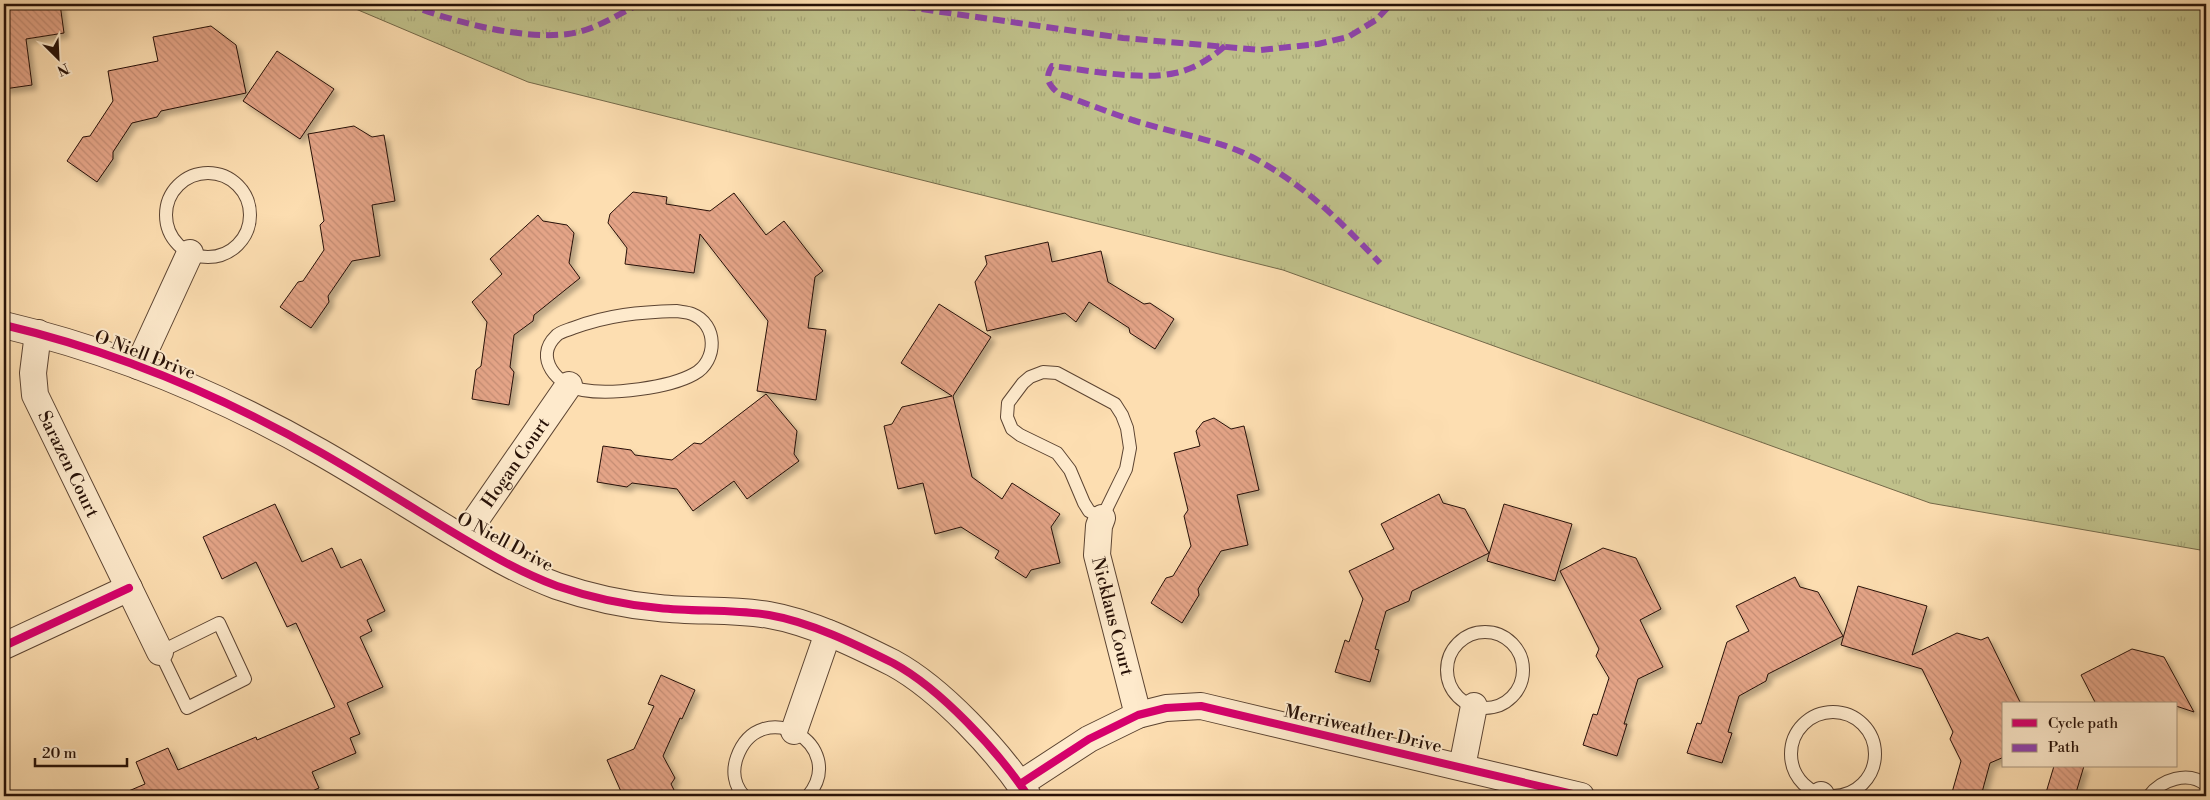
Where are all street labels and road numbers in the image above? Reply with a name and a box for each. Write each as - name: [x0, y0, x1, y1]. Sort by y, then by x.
- street label: O Niell Drive: [91, 325, 199, 385]
- street label: Sarazen Court: [33, 407, 104, 522]
- street label: Hogan Court: [476, 412, 555, 512]
- street label: O Niell Drive: [453, 507, 557, 577]
- street label: Nicklaus Court: [1087, 555, 1139, 679]
- street label: Merriweather Drive: [1282, 700, 1444, 758]

